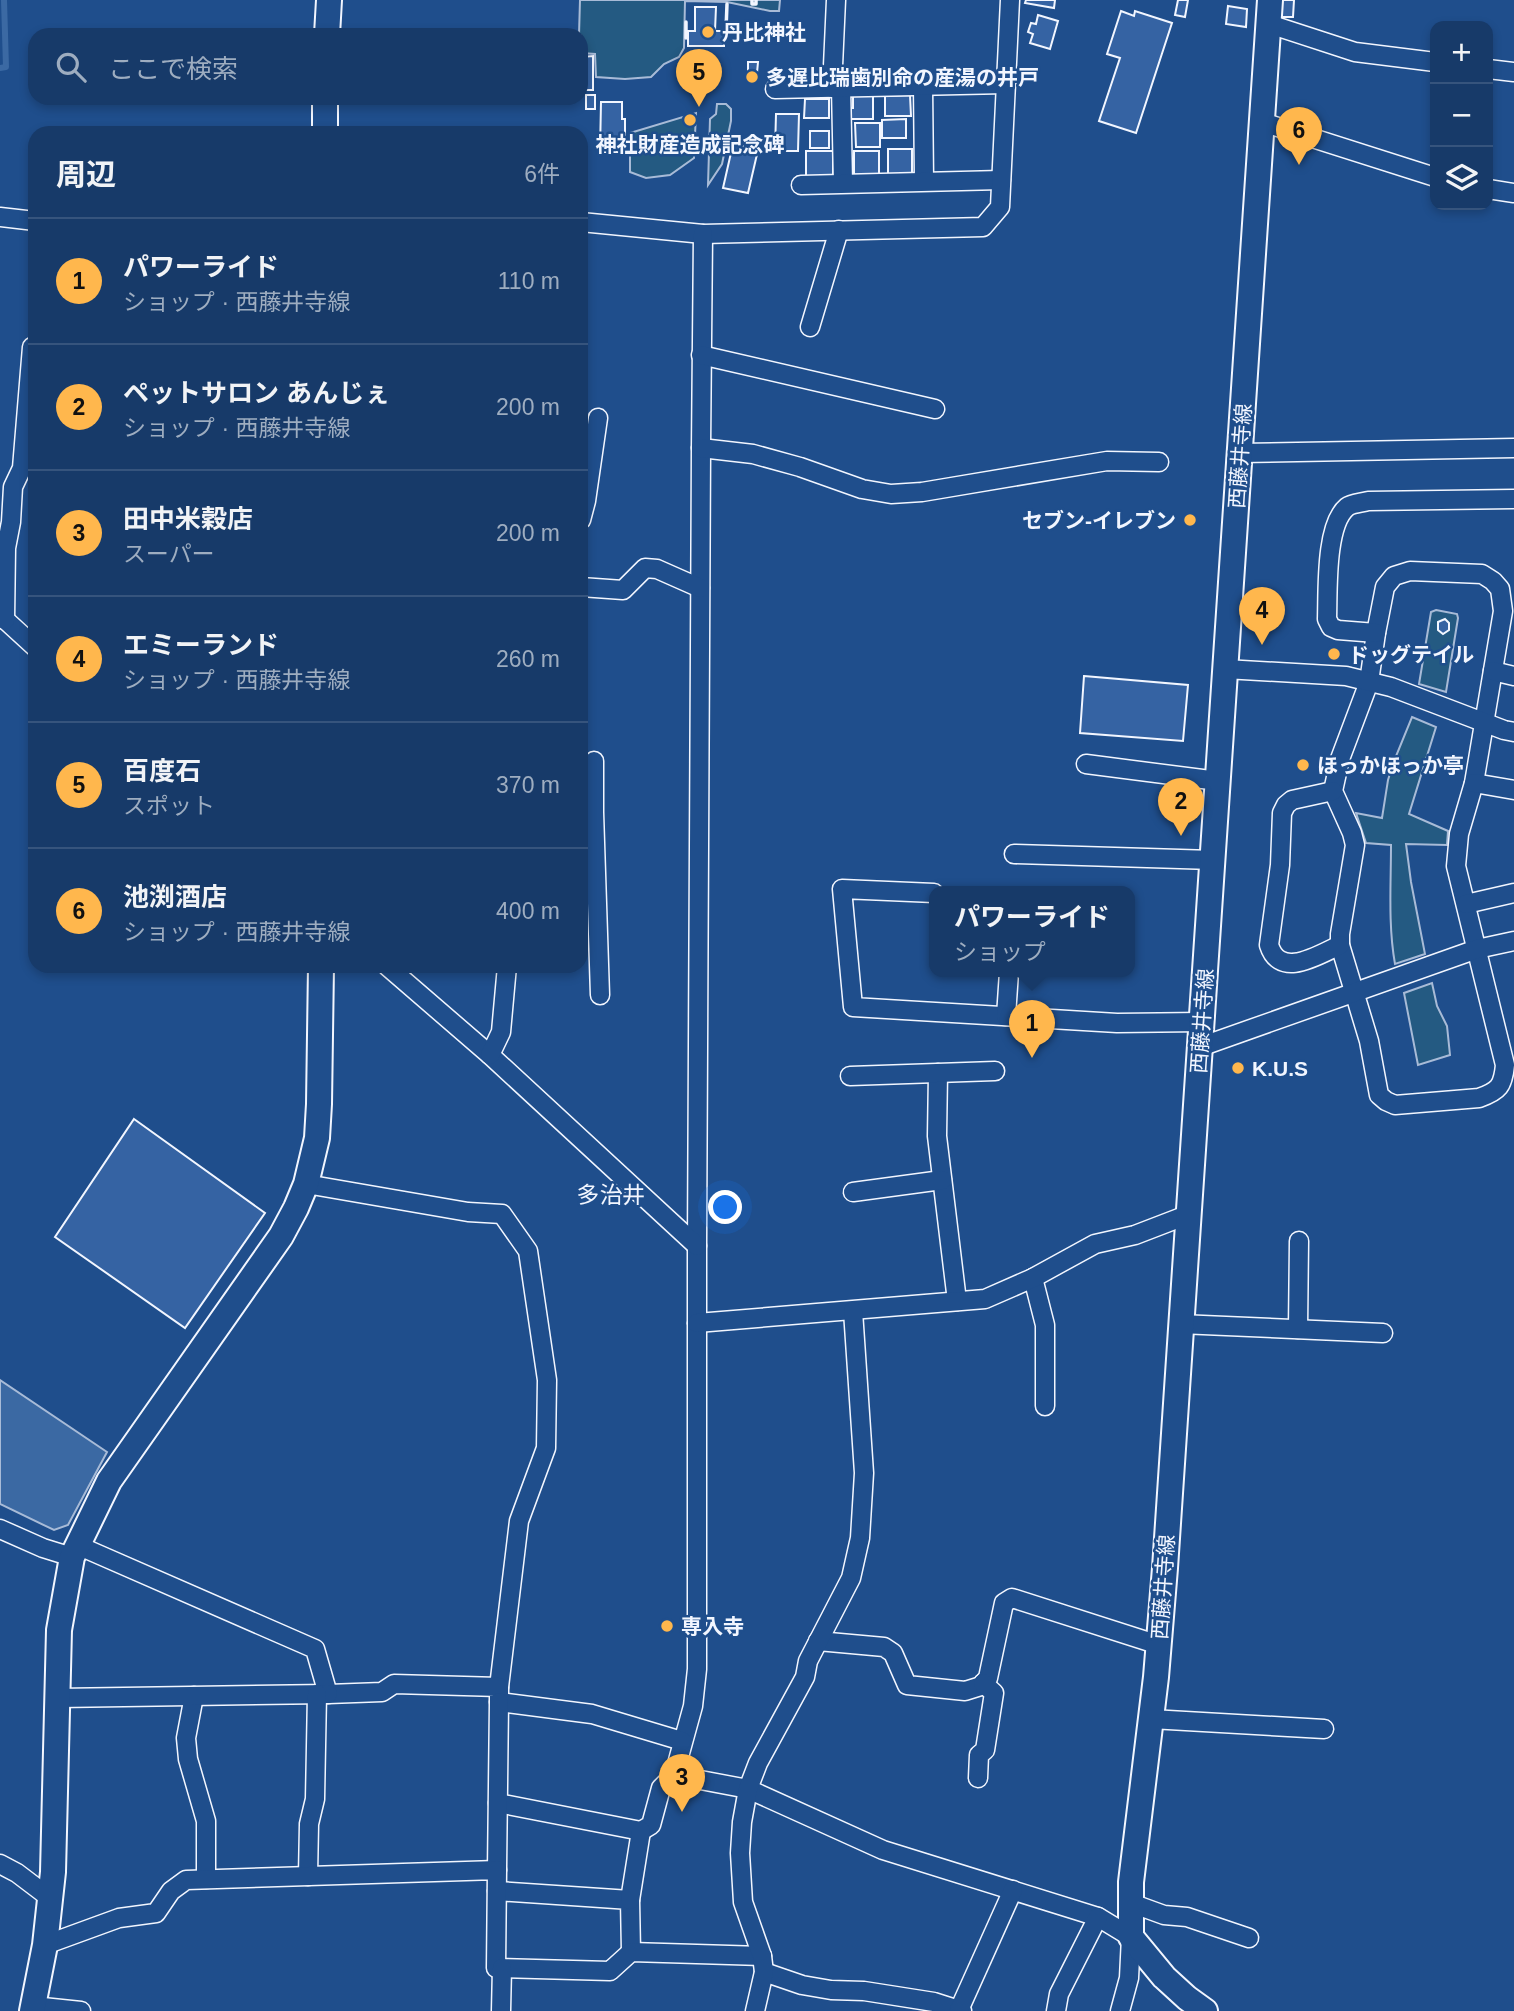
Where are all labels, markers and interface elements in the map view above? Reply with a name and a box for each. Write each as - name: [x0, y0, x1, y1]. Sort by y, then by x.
- place label: 丹比神社: [722, 21, 806, 44]
- map controls: [1430, 21, 1493, 210]
- button: +: [1430, 21, 1493, 84]
- marker: 丹比神社: [700, 24, 716, 40]
- search box: [28, 28, 588, 105]
- icon: search: [52, 48, 90, 86]
- pin: 5: [676, 49, 722, 107]
- text: ここで検索: [108, 54, 238, 84]
- place label: 多遅比瑞歯別命の産湯の井戸: [766, 66, 1039, 89]
- marker: 多遅比瑞歯別命の産湯の井戸: [744, 69, 760, 85]
- button: −: [1430, 84, 1493, 147]
- pin: 6: [1276, 107, 1322, 165]
- marker: 神社財産造成記念碑: [682, 112, 698, 128]
- place label: 神社財産造成記念碑: [596, 133, 785, 156]
- button: layers: [1430, 147, 1493, 210]
- text: 周辺: [56, 158, 116, 191]
- text: 6件: [524, 161, 560, 187]
- text: パワーライド: [123, 252, 279, 282]
- text: 1: [73, 268, 85, 294]
- text: 110 m: [498, 268, 560, 294]
- text: ショップ · 西藤井寺線: [123, 289, 350, 315]
- text: ペットサロン あんじぇ: [123, 378, 390, 408]
- text: 2: [73, 394, 85, 420]
- text: 200 m: [496, 394, 560, 420]
- street label: 西藤井寺線: [1225, 403, 1255, 509]
- text: ショップ · 西藤井寺線: [123, 415, 350, 441]
- text: 田中米穀店: [123, 504, 253, 534]
- place label: セブン-イレブン: [1022, 509, 1176, 532]
- marker: セブン-イレブン: [1182, 512, 1198, 528]
- text: 3: [73, 520, 85, 546]
- text: 200 m: [496, 520, 560, 546]
- text: スーパー: [123, 541, 215, 567]
- pin: 4: [1239, 587, 1285, 645]
- text: エミーランド: [123, 630, 279, 660]
- place label: ドッグテイル: [1348, 643, 1474, 666]
- text: 4: [73, 646, 85, 672]
- text: 260 m: [496, 646, 560, 672]
- marker: ドッグテイル: [1326, 646, 1342, 662]
- text: ショップ · 西藤井寺線: [123, 667, 350, 693]
- place label: ほっかほっか亭: [1317, 754, 1464, 777]
- text: 百度石: [123, 756, 201, 786]
- marker: ほっかほっか亭: [1295, 757, 1311, 773]
- text: 5: [73, 772, 85, 798]
- text: 370 m: [496, 772, 560, 798]
- pin: 2: [1158, 778, 1204, 836]
- text: スポット: [123, 793, 215, 819]
- text: 池渕酒店: [123, 882, 227, 912]
- popup: [929, 886, 1135, 977]
- text: 6: [73, 898, 85, 924]
- text: 400 m: [496, 898, 560, 924]
- text: パワーライド: [954, 902, 1110, 932]
- text: ショップ · 西藤井寺線: [123, 919, 350, 945]
- text: ショップ: [954, 939, 1046, 965]
- street label: 西藤井寺線: [1187, 968, 1217, 1074]
- pin: 1: [1009, 1000, 1055, 1058]
- place label: K.U.S: [1252, 1057, 1308, 1080]
- marker: K.U.S: [1230, 1060, 1246, 1076]
- district label: 多治井: [577, 1182, 646, 1208]
- your location: [708, 1190, 742, 1224]
- street label: 西藤井寺線: [1148, 1534, 1178, 1640]
- place label: 専入寺: [681, 1615, 744, 1638]
- marker: 専入寺: [659, 1618, 675, 1634]
- pin: 3: [659, 1754, 705, 1812]

